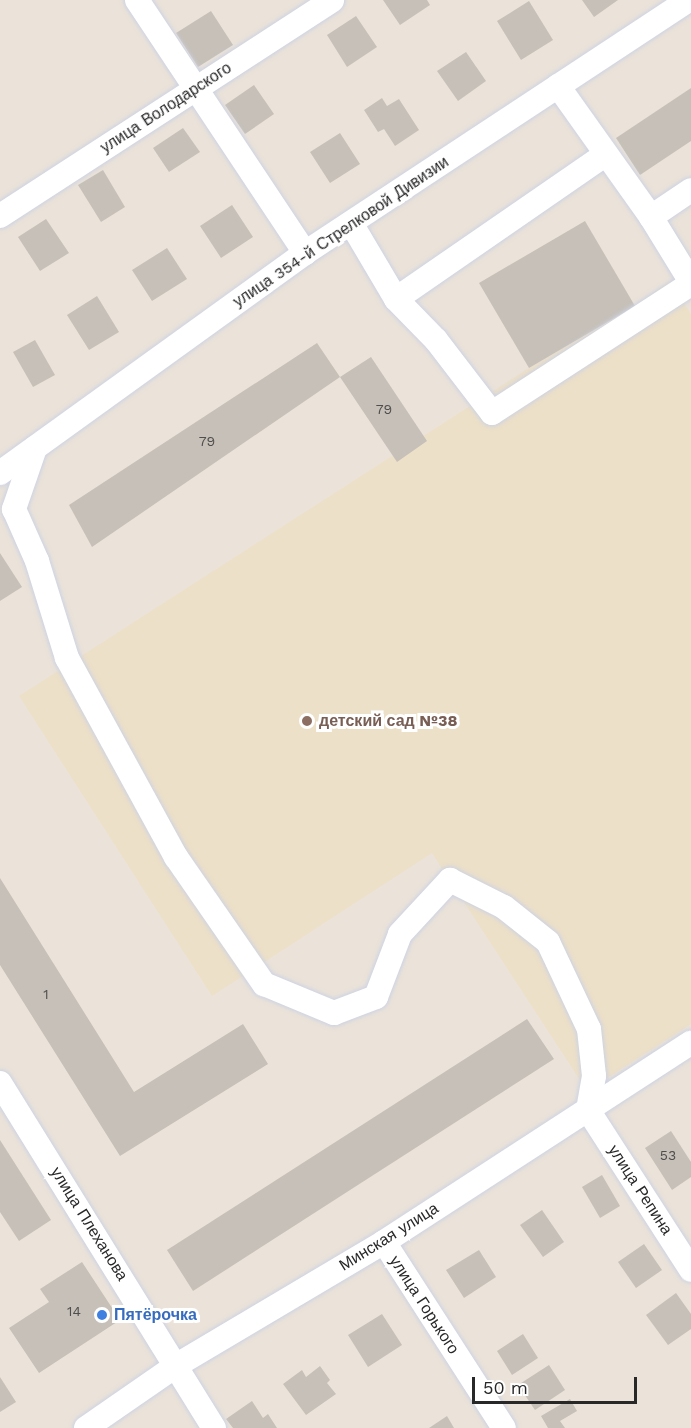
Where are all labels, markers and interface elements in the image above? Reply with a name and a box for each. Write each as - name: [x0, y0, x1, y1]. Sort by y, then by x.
- street label: улица Володарского: [97, 58, 235, 158]
- street label: улица 354-й Стрелковой Дивизии: [230, 152, 452, 312]
- house number: 79: [376, 401, 392, 417]
- house number: 79: [199, 433, 215, 449]
- place label: детский сад №38: [319, 711, 457, 731]
- marker: детский сад №38: [300, 714, 314, 728]
- house number: 1: [43, 986, 49, 1002]
- street label: улица Репина: [604, 1141, 676, 1239]
- house number: 53: [660, 1147, 676, 1163]
- street label: улица Плеханова: [46, 1164, 132, 1284]
- street label: Минская улица: [336, 1199, 442, 1275]
- street label: улица Горького: [385, 1252, 463, 1358]
- house number: 14: [67, 1303, 81, 1319]
- place label: Пятёрочка: [114, 1305, 197, 1325]
- marker: Пятёрочка: [95, 1308, 109, 1322]
- scale bar: [475, 1365, 640, 1403]
- text: 50 m: [483, 1377, 528, 1398]

